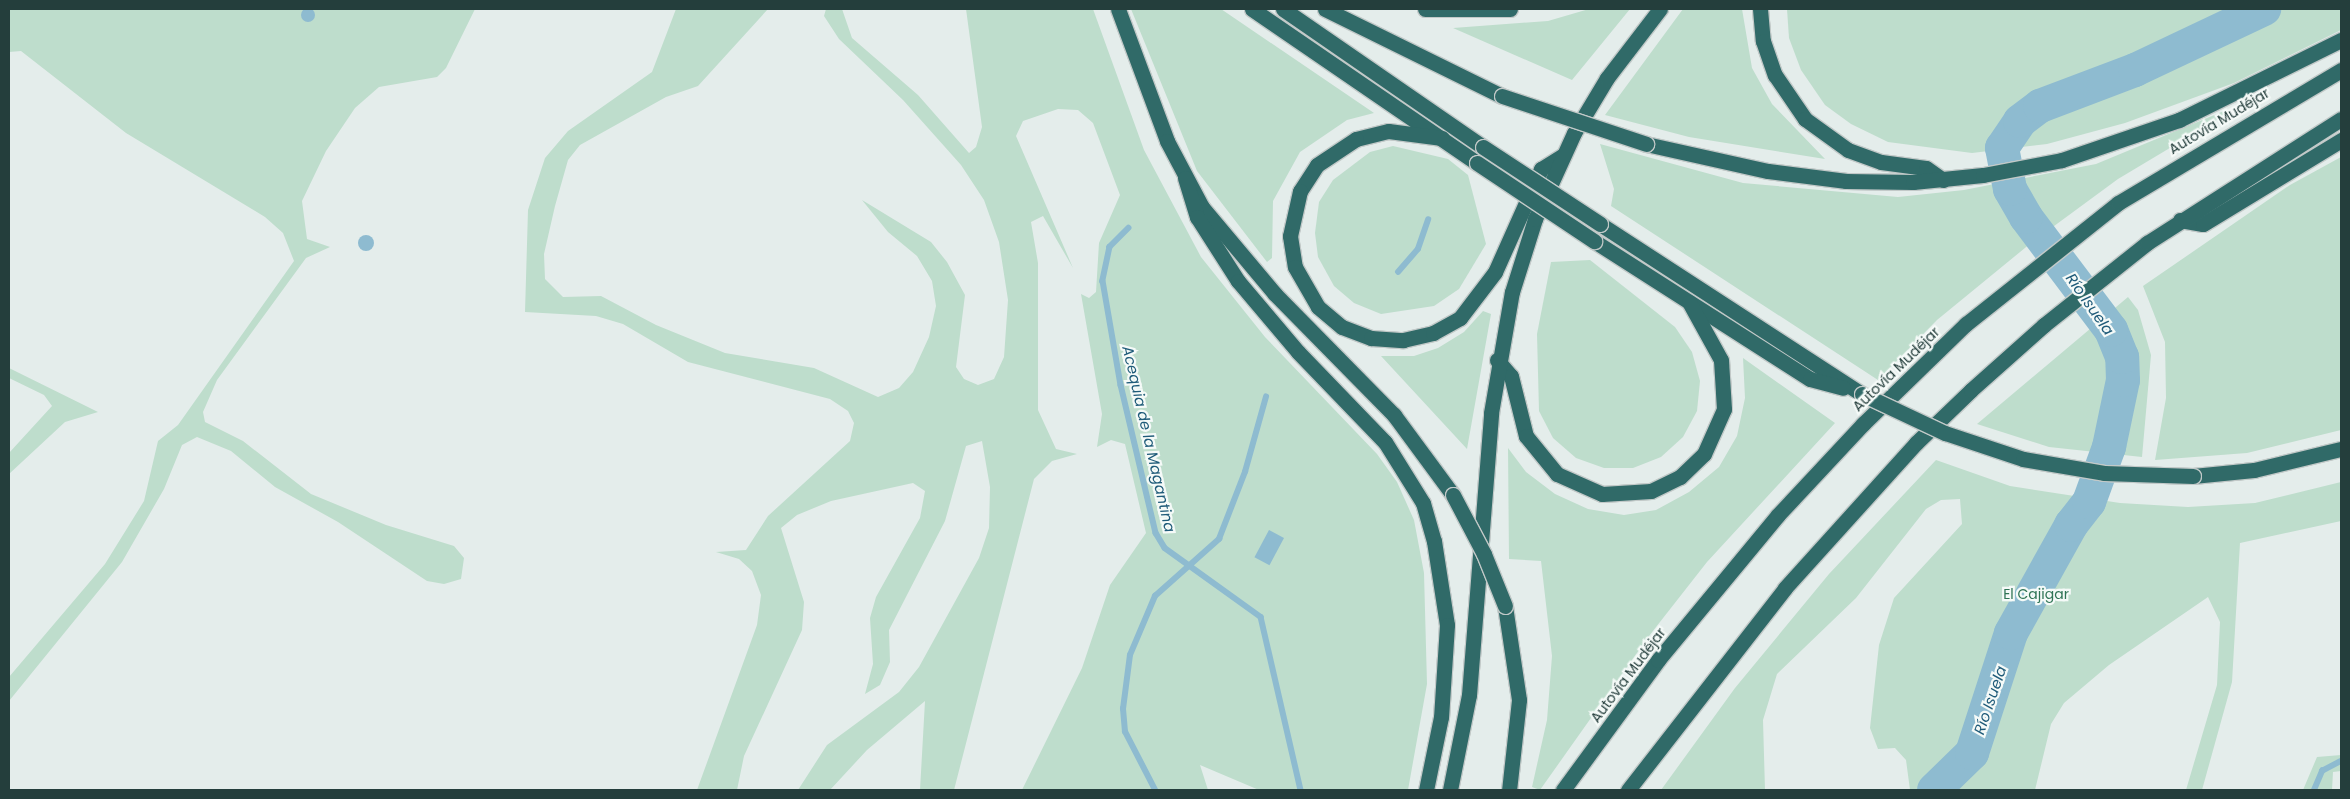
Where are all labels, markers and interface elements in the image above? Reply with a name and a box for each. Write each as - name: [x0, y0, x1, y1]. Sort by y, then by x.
- street label: Autovía Mudéjar: [2166, 84, 2272, 158]
- water label: Río Isuela: [2062, 270, 2118, 338]
- street label: Autovía Mudéjar: [1849, 323, 1943, 415]
- water label: Acequia de la Magantina: [1119, 344, 1179, 534]
- park label: El Cajigar: [2003, 586, 2069, 602]
- street label: Autovía Mudéjar: [1587, 624, 1669, 726]
- water label: Río Isuela: [1970, 663, 2010, 737]

